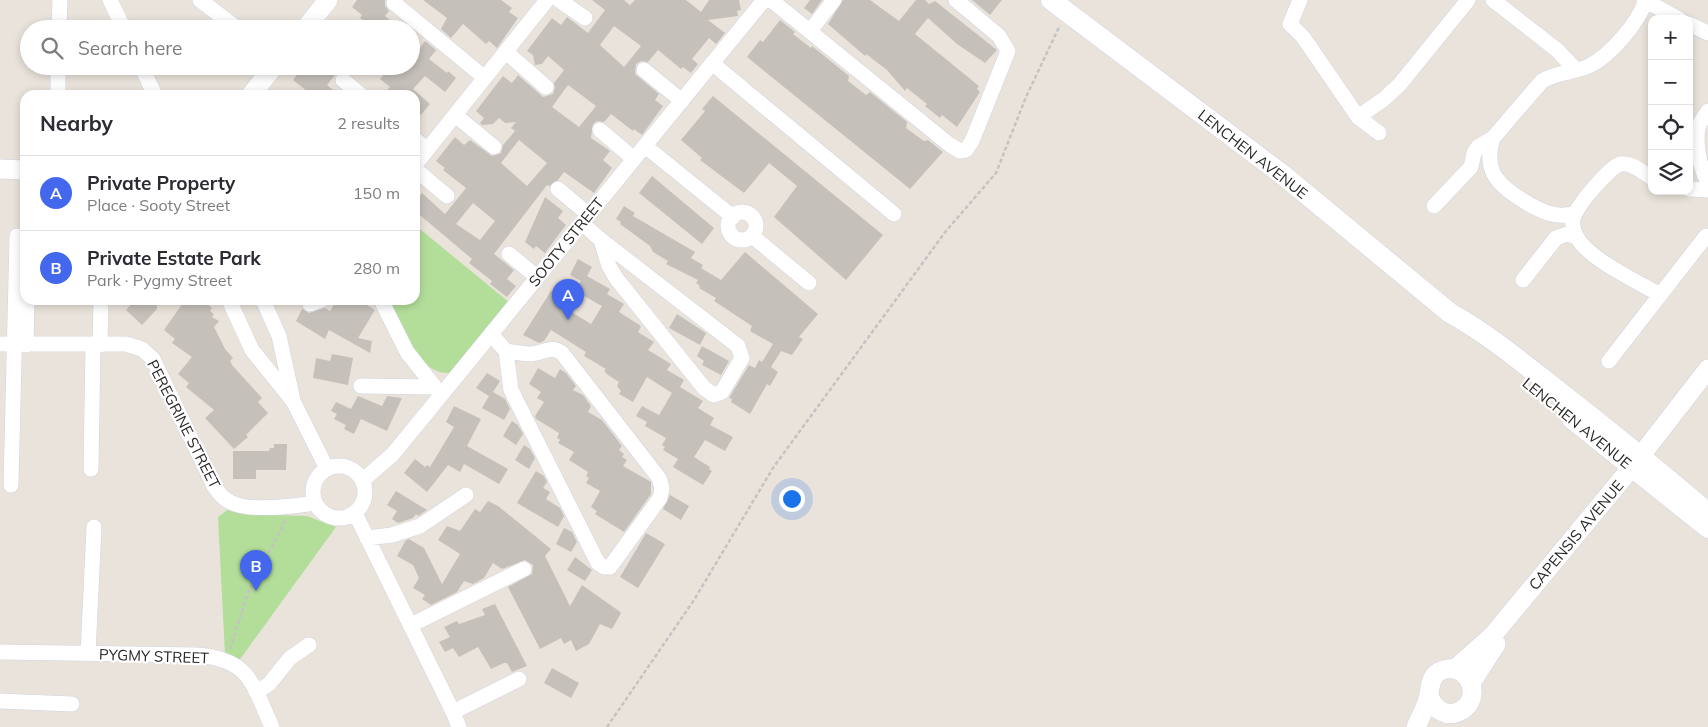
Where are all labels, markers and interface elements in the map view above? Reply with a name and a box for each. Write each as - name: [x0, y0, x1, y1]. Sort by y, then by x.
- map controls: [1648, 15, 1693, 195]
- button: +: [1648, 15, 1693, 60]
- search box: [20, 20, 420, 75]
- icon: search: [38, 34, 66, 62]
- text: Search here: [78, 36, 182, 60]
- button: −: [1648, 60, 1693, 105]
- street label: LENCHEN AVENUE: [1194, 105, 1312, 203]
- button: locate: [1648, 105, 1693, 150]
- text: Nearby: [40, 110, 113, 136]
- text: 2 results: [337, 113, 400, 133]
- button: layers: [1648, 150, 1693, 195]
- text: Private Property: [87, 171, 235, 195]
- text: A: [50, 183, 62, 203]
- text: 150 m: [353, 183, 400, 203]
- street label: SOOTY STREET: [524, 194, 608, 290]
- text: Place · Sooty Street: [87, 195, 230, 215]
- text: Private Estate Park: [87, 246, 261, 270]
- text: B: [50, 258, 62, 278]
- text: 280 m: [353, 258, 400, 278]
- text: Park · Pygmy Street: [87, 270, 232, 290]
- pin: A: [552, 279, 584, 320]
- street label: PEREGRINE STREET: [143, 356, 225, 492]
- street label: LENCHEN AVENUE: [1519, 373, 1635, 473]
- street label: CAPENSIS AVENUE: [1524, 476, 1628, 594]
- your location: [779, 486, 805, 512]
- pin: B: [240, 550, 272, 591]
- street label: PYGMY STREET: [99, 645, 209, 667]

